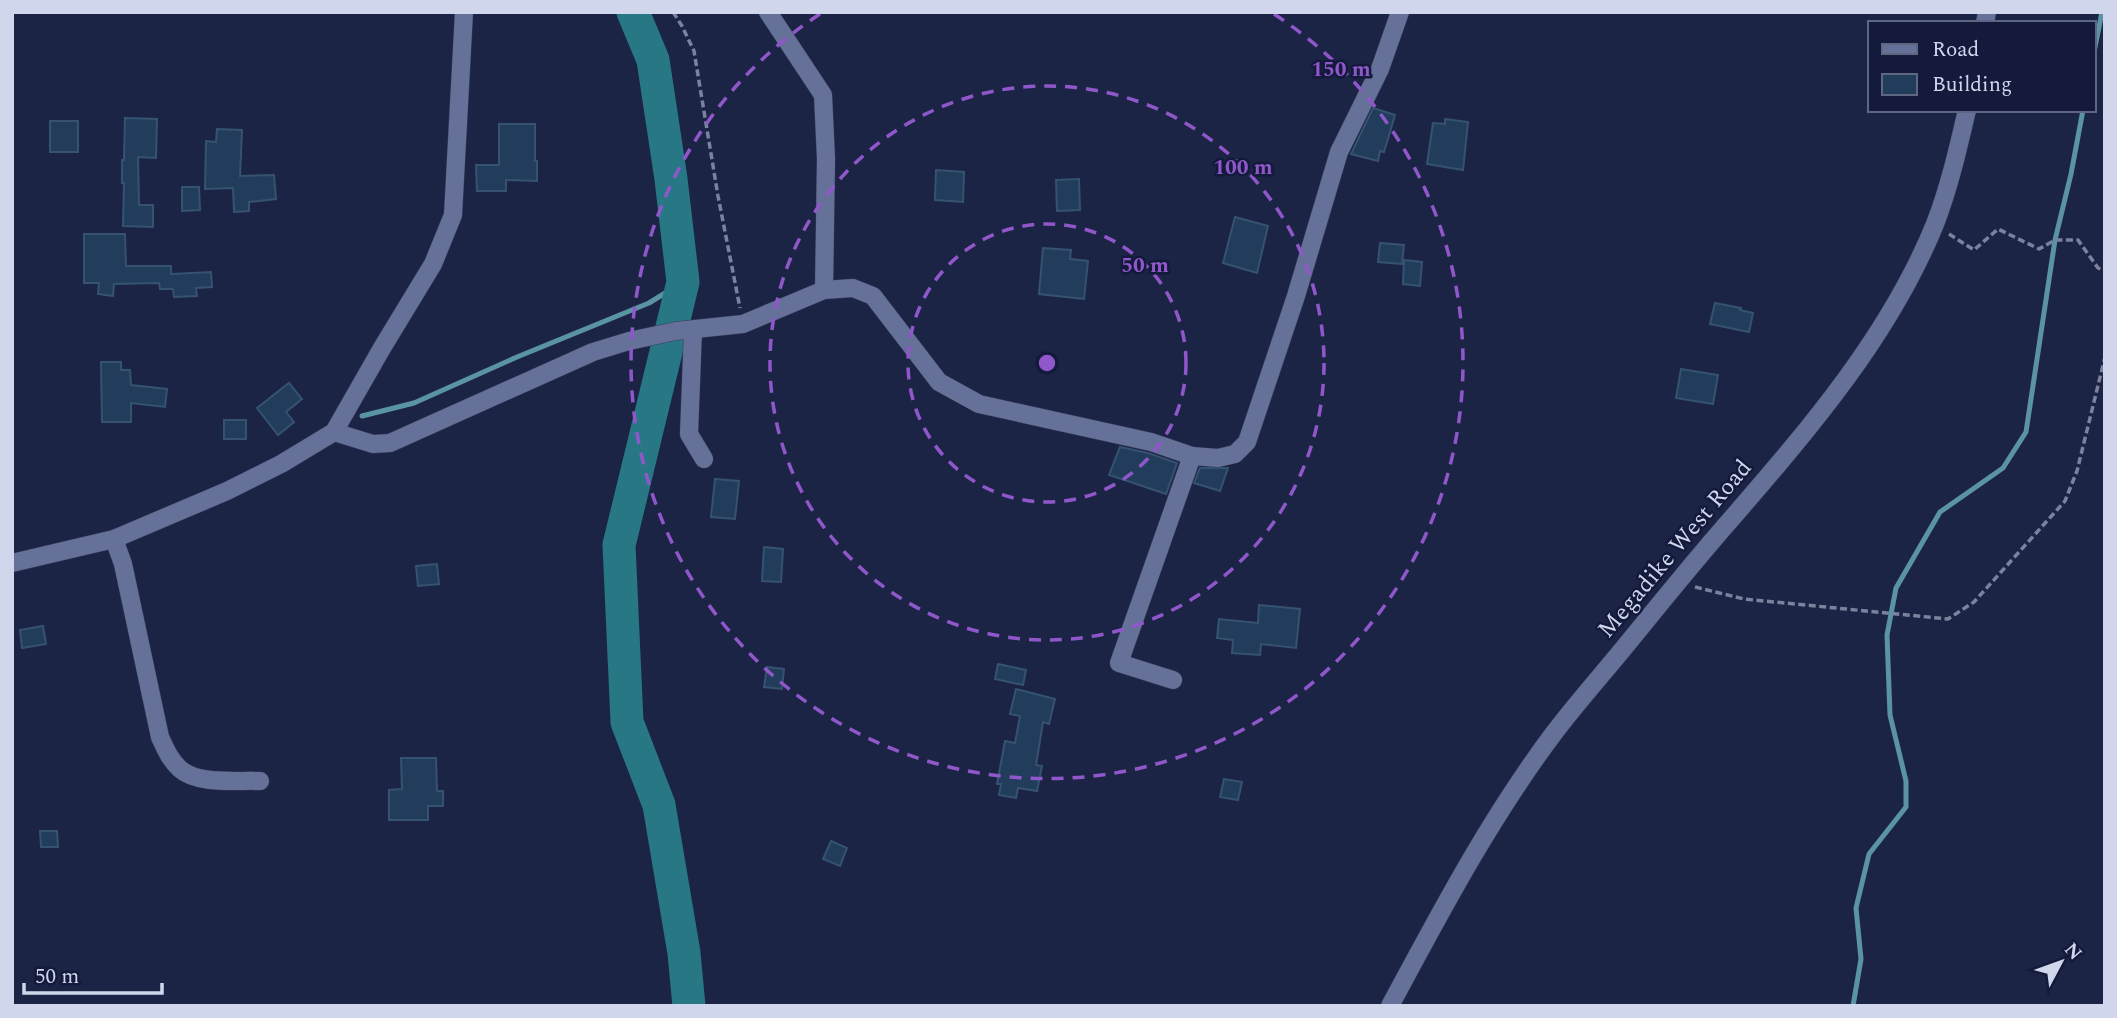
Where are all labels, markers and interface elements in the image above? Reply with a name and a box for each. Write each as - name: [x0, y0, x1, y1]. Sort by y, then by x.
- legend: [1868, 21, 2096, 112]
- text: Road: [1932, 34, 1979, 66]
- text: 150 m: [1311, 54, 1371, 86]
- text: Building: [1932, 69, 2012, 101]
- text: 100 m: [1213, 152, 1273, 184]
- text: 50 m: [1121, 250, 1169, 282]
- centre of rings: [1035, 351, 1059, 375]
- street label: Megadike West Road: [1589, 452, 1761, 646]
- north arrow: [2026, 927, 2096, 997]
- text: N: [2057, 936, 2089, 967]
- scale bar: [24, 951, 163, 995]
- text: 50 m: [35, 961, 79, 993]

